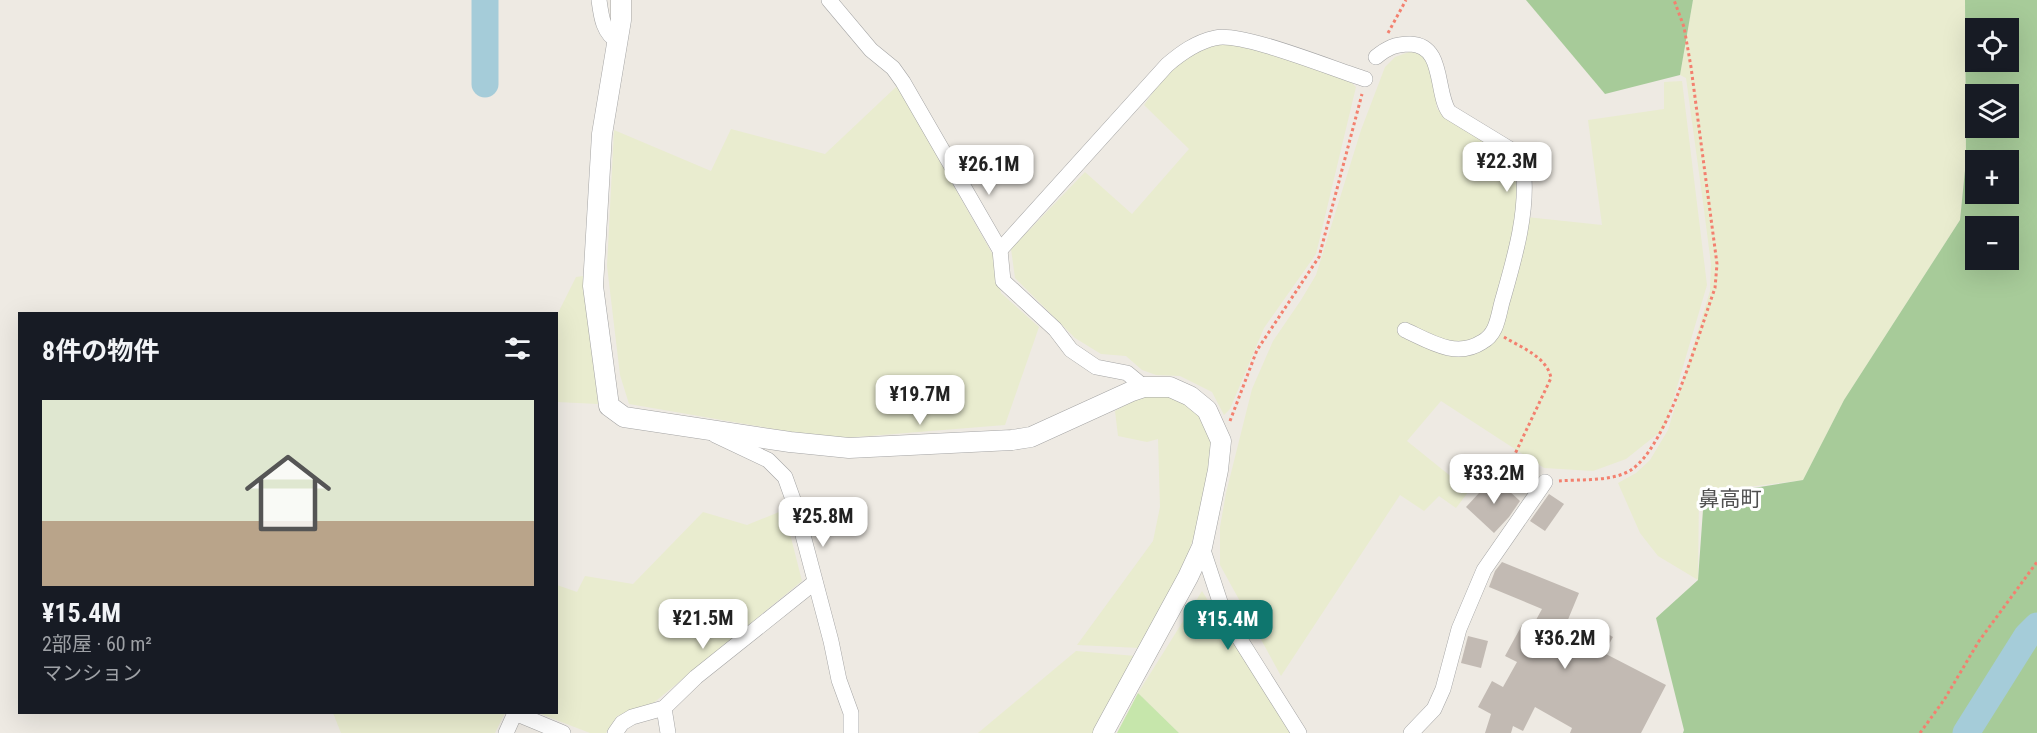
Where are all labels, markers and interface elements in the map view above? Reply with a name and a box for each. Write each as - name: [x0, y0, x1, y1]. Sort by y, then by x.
- map controls: [1965, 18, 2019, 270]
- button: locate: [1965, 18, 2019, 72]
- button: layers: [1965, 84, 2019, 138]
- pin: ¥22.3M: [1458, 142, 1556, 193]
- pin: ¥26.1M: [940, 145, 1038, 196]
- text: ¥22.3M: [1477, 149, 1537, 173]
- button: +: [1965, 150, 2019, 204]
- text: ¥26.1M: [959, 152, 1019, 176]
- button: −: [1965, 216, 2019, 270]
- icon: filters: [501, 332, 534, 365]
- text: 8件の物件: [42, 336, 159, 366]
- pin: ¥19.7M: [871, 375, 969, 426]
- text: ¥19.7M: [890, 382, 950, 406]
- icon: home: [234, 439, 342, 547]
- pin: ¥33.2M: [1445, 454, 1543, 505]
- text: ¥33.2M: [1464, 461, 1524, 485]
- district label: 鼻高町: [1699, 487, 1762, 511]
- pin: ¥25.8M: [774, 497, 872, 548]
- text: ¥25.8M: [793, 504, 853, 528]
- text: ¥15.4M: [42, 598, 121, 628]
- pin: ¥21.5M: [654, 599, 752, 650]
- pin: ¥15.4M: [1179, 600, 1277, 651]
- text: ¥21.5M: [673, 606, 733, 630]
- text: ¥15.4M: [1198, 607, 1258, 631]
- pin: ¥36.2M: [1516, 619, 1614, 670]
- text: ¥36.2M: [1535, 626, 1595, 650]
- text: 2部屋 · 60 m²: [42, 632, 152, 656]
- text: マンション: [42, 661, 142, 685]

